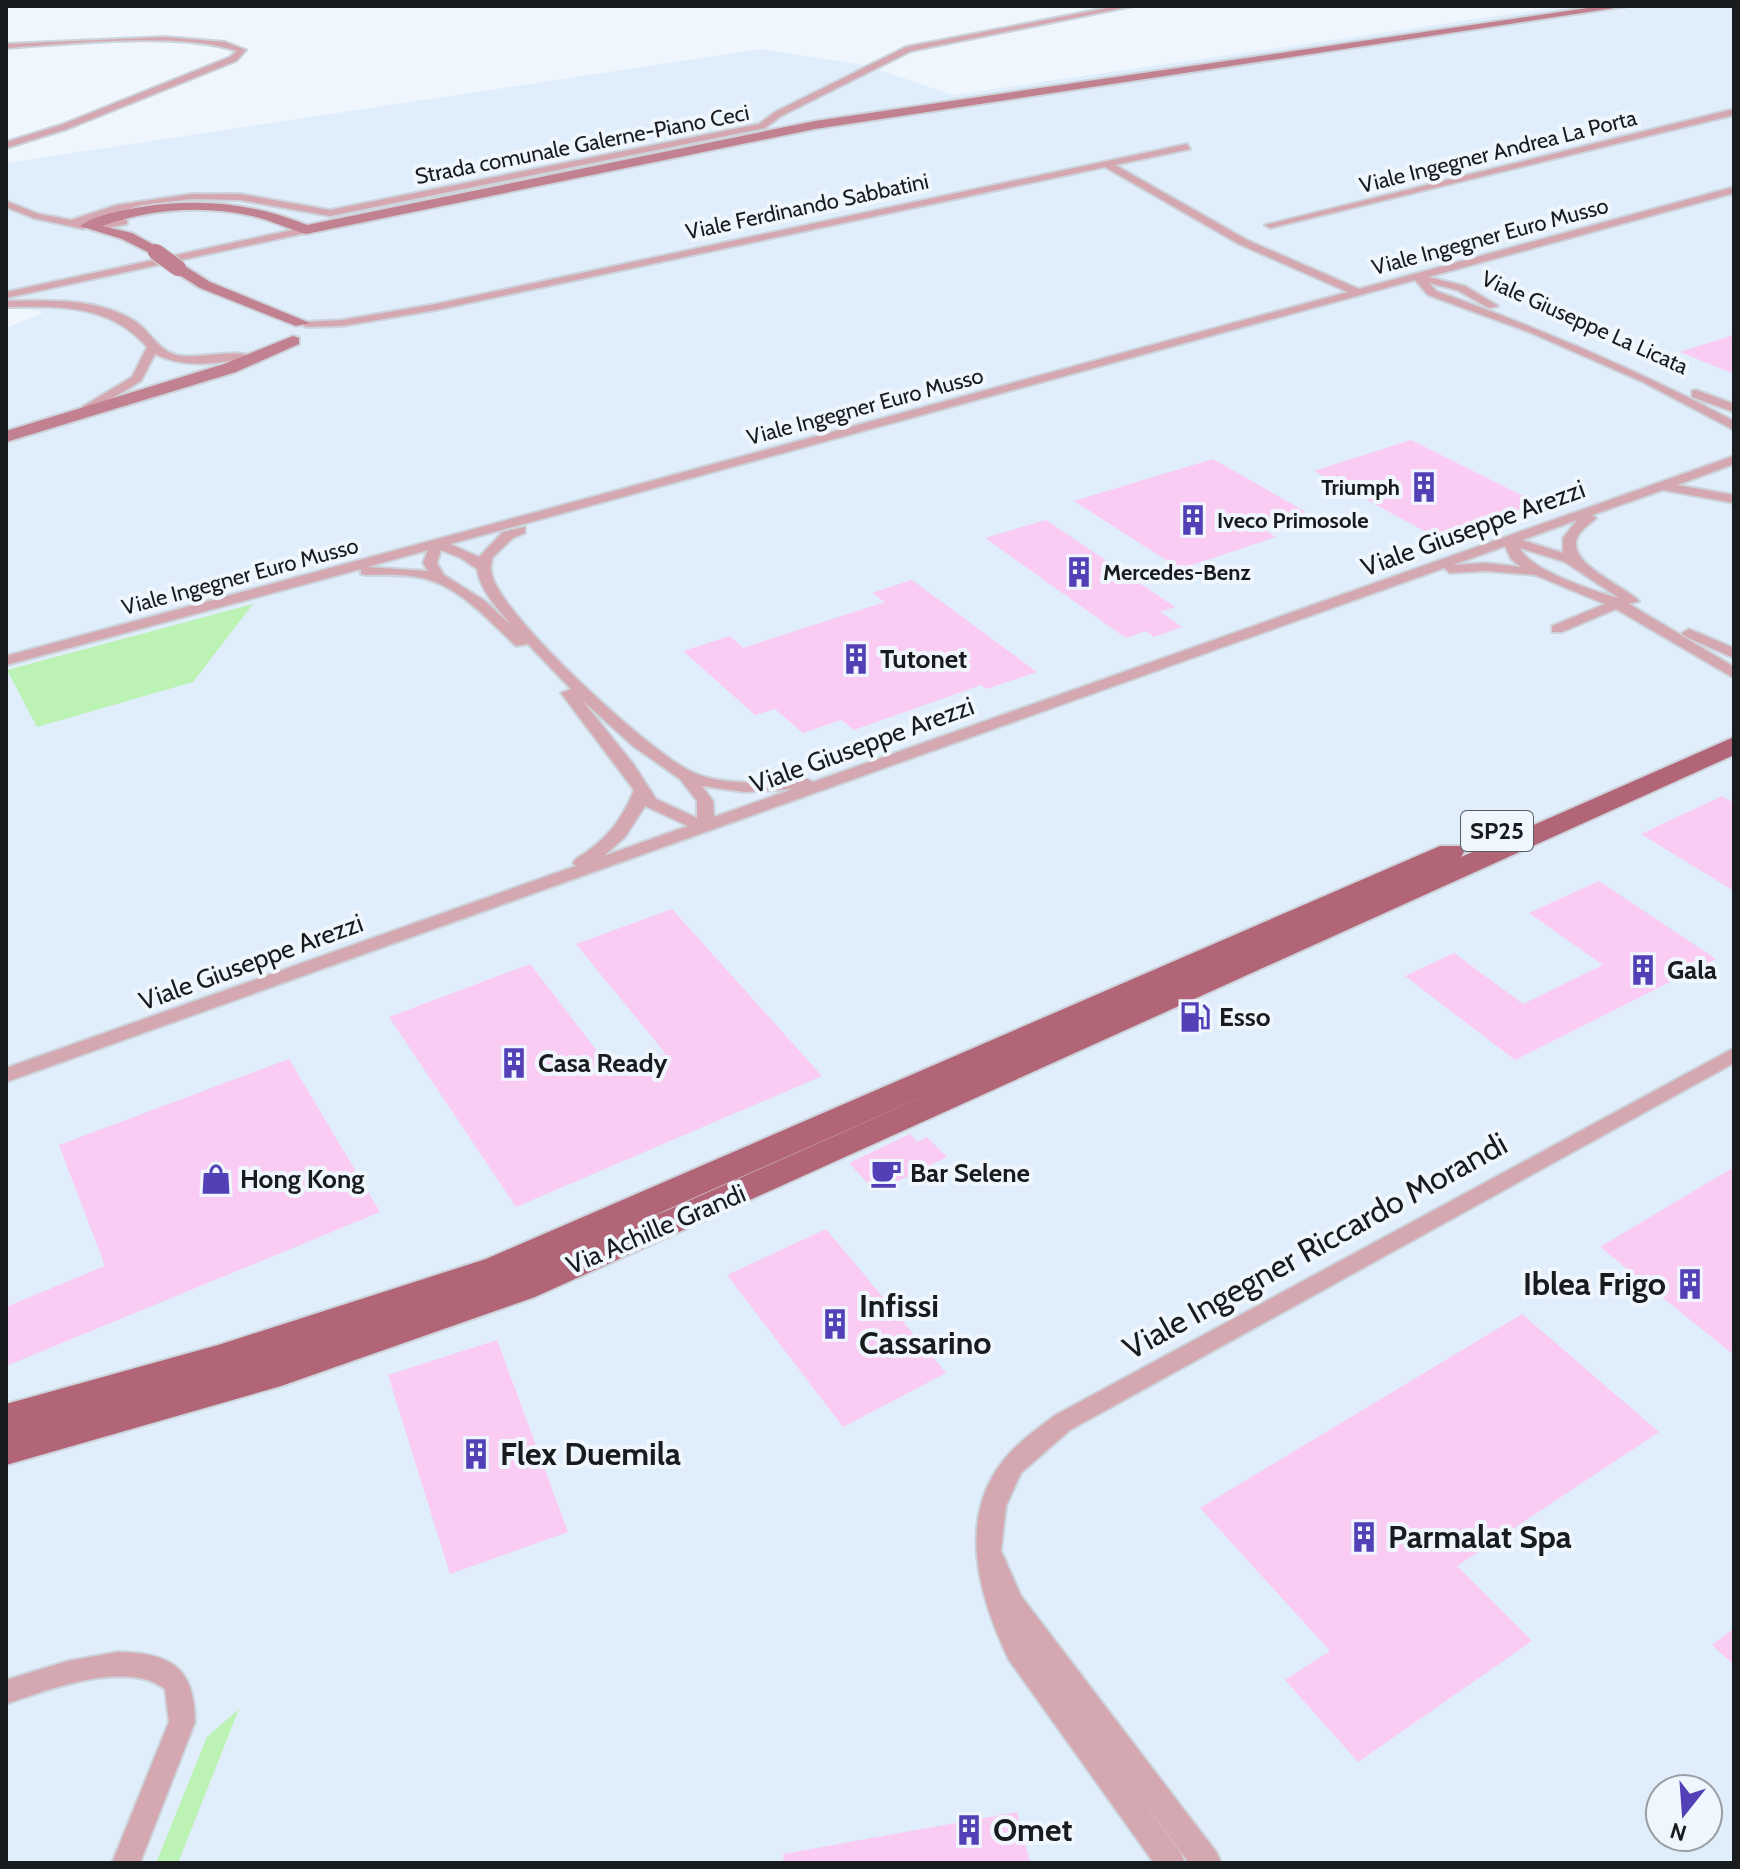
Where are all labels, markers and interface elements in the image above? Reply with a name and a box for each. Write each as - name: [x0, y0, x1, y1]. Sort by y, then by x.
- street label: Strada comunale Galerne-Piano Ceci: [413, 99, 751, 190]
- street label: Viale Ingegner Andrea La Porta: [1357, 104, 1640, 199]
- street label: Viale Ferdinando Sabbatini: [683, 168, 931, 245]
- street label: Viale Ingegner Euro Musso: [1369, 192, 1611, 281]
- street label: Viale Giuseppe La Licata: [1477, 265, 1693, 380]
- street label: Viale Ingegner Euro Musso: [744, 362, 986, 451]
- building icon: Triumph: [1407, 470, 1441, 504]
- street label: Viale Giuseppe Arezzi: [1357, 473, 1589, 583]
- place label: Triumph: [1321, 474, 1400, 501]
- building icon: Iveco Primosole: [1176, 503, 1210, 537]
- place label: Iveco Primosole: [1217, 507, 1368, 534]
- street label: Viale Ingegner Euro Musso: [119, 532, 361, 621]
- building icon: Mercedes-Benz: [1062, 555, 1096, 589]
- place label: Mercedes-Benz: [1103, 559, 1251, 586]
- building icon: Tutonet: [839, 642, 873, 676]
- place label: Tutonet: [880, 643, 967, 675]
- street label: Viale Giuseppe Arezzi: [746, 690, 978, 800]
- road number: SP25: [1461, 811, 1533, 851]
- street label: Viale Giuseppe Arezzi: [135, 907, 367, 1017]
- building icon: Gala: [1626, 953, 1660, 987]
- place label: Gala: [1667, 954, 1717, 986]
- fuel station icon: Esso: [1178, 1000, 1212, 1034]
- place label: Esso: [1219, 1001, 1271, 1033]
- building icon: Casa Ready: [497, 1046, 531, 1080]
- place label: Casa Ready: [538, 1047, 668, 1079]
- street label: Viale Ingegner Riccardo Morandi: [1116, 1124, 1513, 1368]
- cafe icon: Bar Selene: [869, 1156, 903, 1190]
- place label: Bar Selene: [910, 1157, 1030, 1189]
- shop icon: Hong Kong: [199, 1162, 233, 1196]
- place label: Hong Kong: [240, 1163, 364, 1195]
- street label: Via Achille Grandi: [562, 1177, 750, 1281]
- place label: Iblea Frigo: [1523, 1264, 1666, 1303]
- building icon: Iblea Frigo: [1673, 1267, 1707, 1301]
- place label: Infissi Cassarino: [859, 1286, 992, 1362]
- building icon: Infissi Cassarino: [818, 1307, 852, 1341]
- place label: Flex Duemila: [500, 1434, 681, 1473]
- building icon: Flex Duemila: [459, 1437, 493, 1471]
- place label: Parmalat Spa: [1388, 1517, 1572, 1556]
- building icon: Parmalat Spa: [1347, 1520, 1381, 1554]
- north arrow: [1644, 1773, 1724, 1853]
- place label: Omet: [993, 1810, 1072, 1849]
- building icon: Omet: [952, 1813, 986, 1847]
- text: N: [1667, 1816, 1690, 1847]

